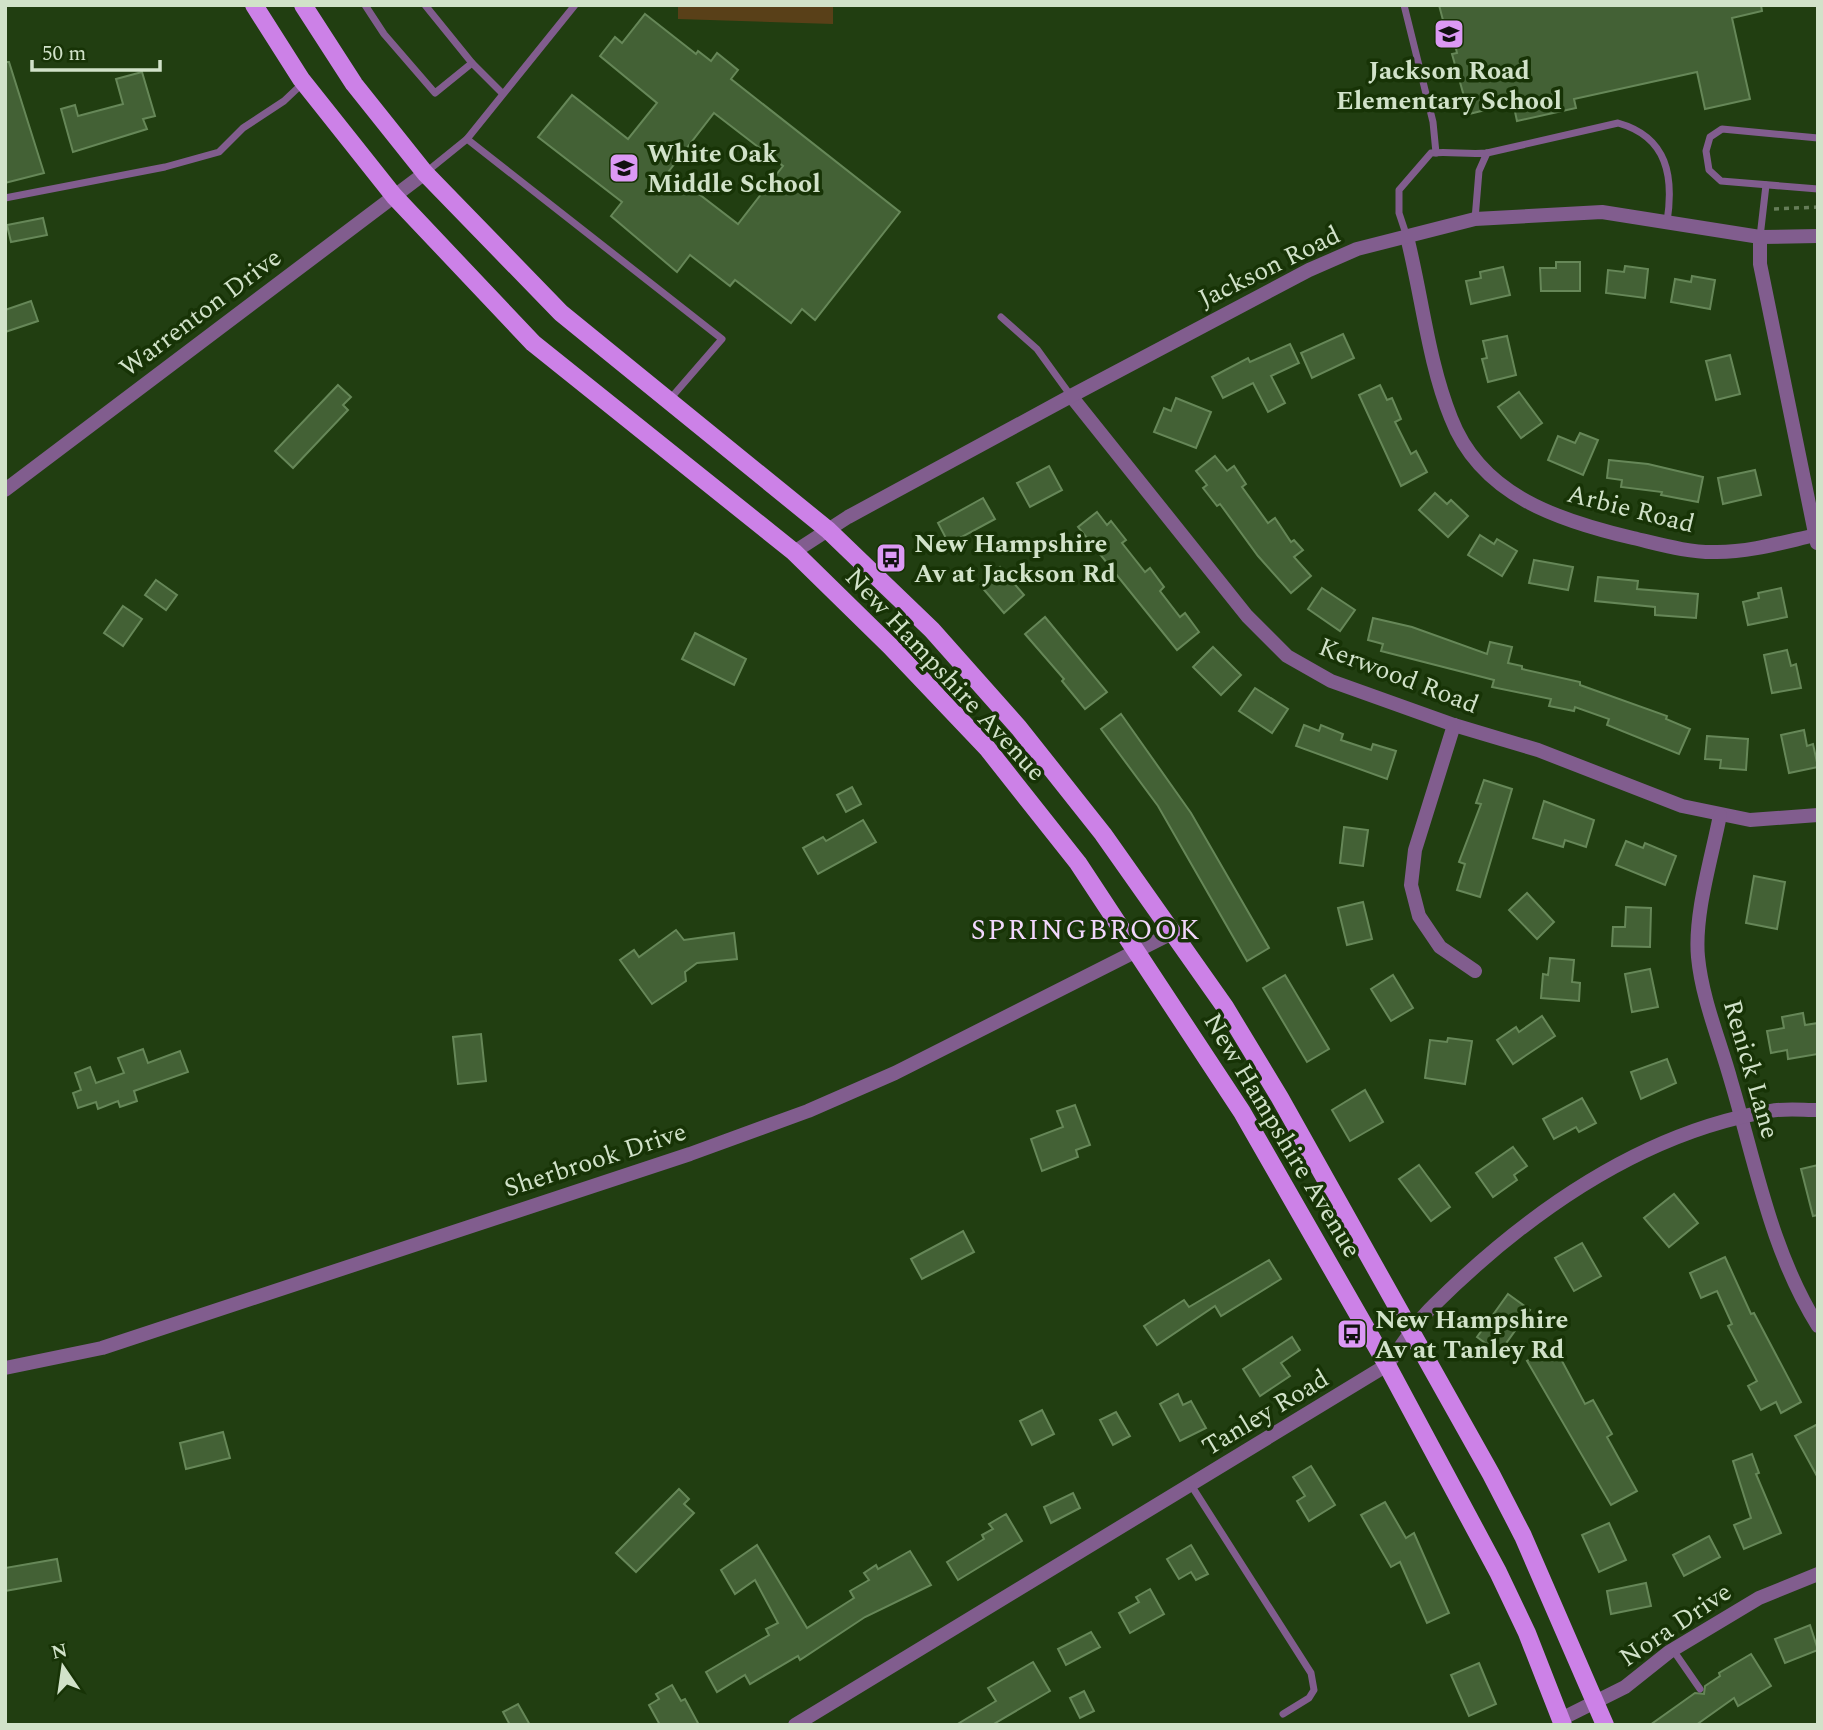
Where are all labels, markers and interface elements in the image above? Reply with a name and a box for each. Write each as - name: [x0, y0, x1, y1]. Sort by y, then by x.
- school or university icon: Jackson Road Elementary School: [1432, 17, 1466, 51]
- scale bar: [32, 28, 159, 72]
- text: 50 m: [42, 38, 86, 70]
- place label: Jackson Road Elementary School: [1336, 51, 1562, 121]
- place label: White Oak Middle School: [647, 134, 821, 204]
- school or university icon: White Oak Middle School: [607, 151, 641, 185]
- street label: Jackson Road: [1191, 215, 1347, 319]
- street label: Warrenton Drive: [111, 238, 290, 387]
- street label: Arbie Road: [1563, 474, 1699, 544]
- place label: New Hampshire Av at Jackson Rd: [914, 524, 1116, 594]
- bus stop icon: New Hampshire Av at Jackson Rd: [874, 541, 908, 575]
- street label: New Hampshire Avenue: [835, 559, 1055, 791]
- street label: Kerwood Road: [1313, 627, 1485, 725]
- district label: SPRINGBROOK: [971, 909, 1201, 952]
- street label: Renick Lane: [1712, 995, 1790, 1144]
- street label: New Hampshire Avenue: [1193, 1005, 1371, 1266]
- street label: Sherbrook Drive: [499, 1112, 692, 1208]
- place label: New Hampshire Av at Tanley Rd: [1375, 1300, 1568, 1370]
- bus stop icon: New Hampshire Av at Tanley Rd: [1335, 1317, 1369, 1351]
- street label: Tanley Road: [1194, 1359, 1337, 1467]
- street label: Nora Drive: [1611, 1572, 1740, 1677]
- north arrow: [28, 1632, 98, 1702]
- text: N: [49, 1636, 70, 1668]

